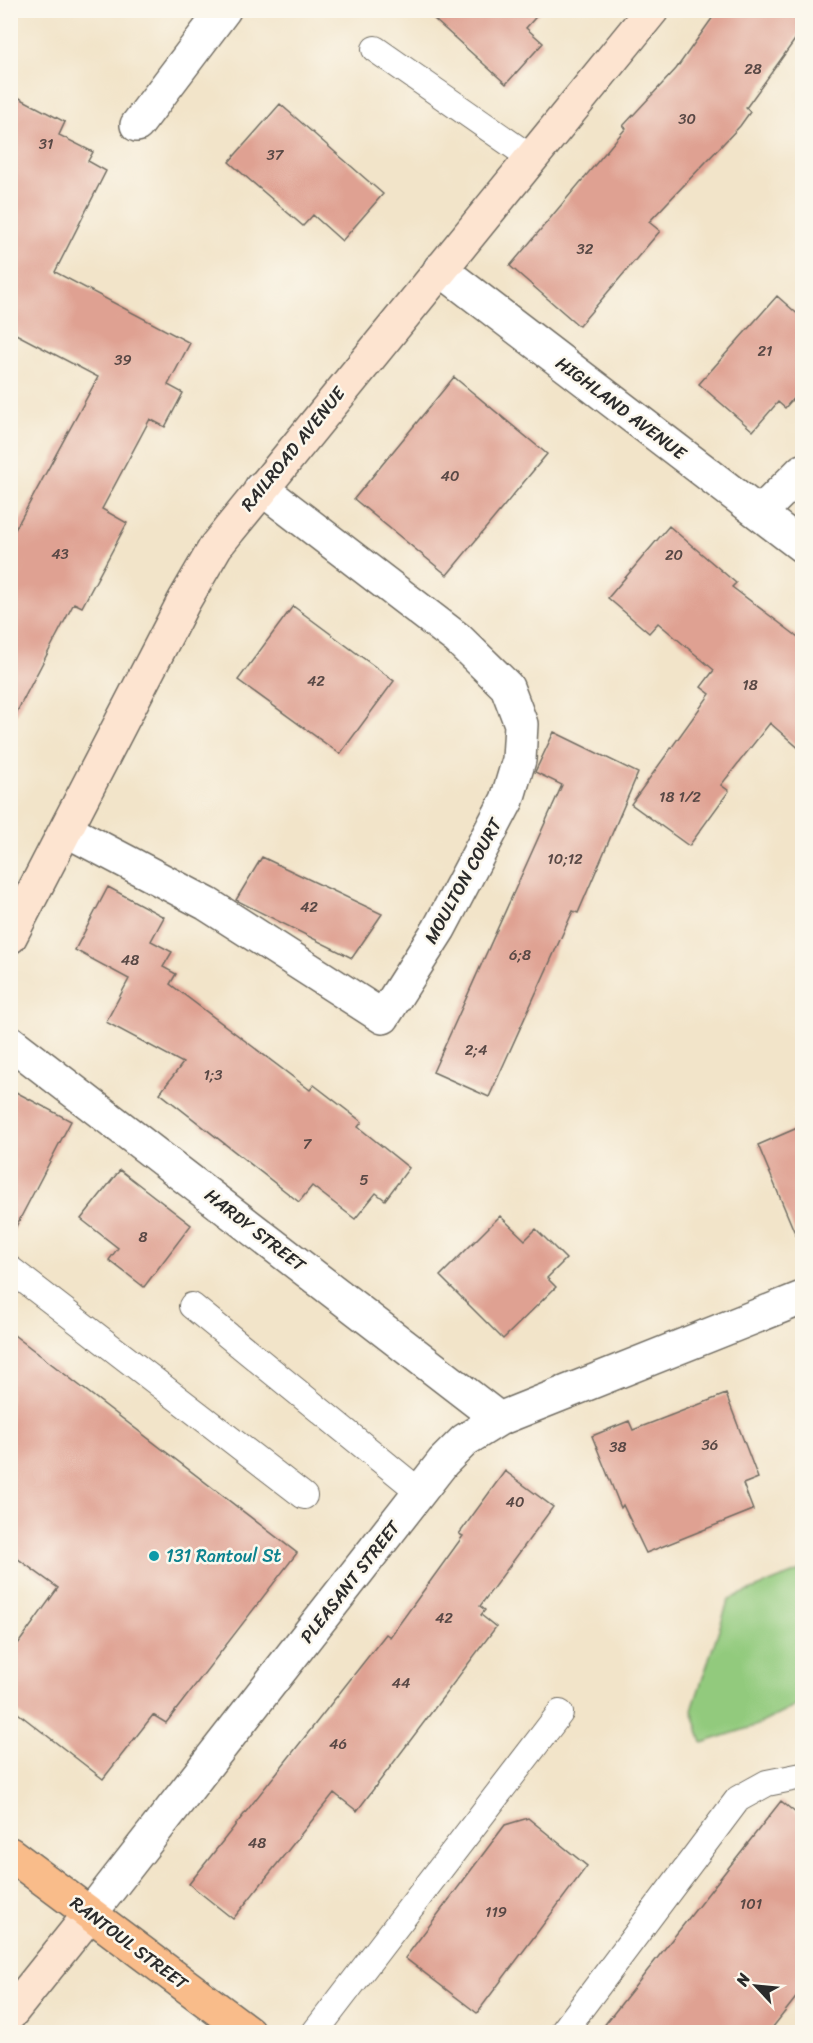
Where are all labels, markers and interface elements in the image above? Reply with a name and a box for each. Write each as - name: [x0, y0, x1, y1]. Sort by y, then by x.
- house number: 28: [744, 56, 762, 82]
- house number: 30: [678, 106, 696, 132]
- house number: 31: [39, 131, 53, 157]
- house number: 37: [267, 142, 285, 168]
- house number: 32: [577, 236, 594, 262]
- house number: 21: [757, 338, 773, 364]
- house number: 39: [114, 347, 132, 373]
- street label: HIGHLAND AVENUE: [548, 348, 694, 469]
- street label: RAILROAD AVENUE: [232, 379, 354, 519]
- house number: 40: [441, 463, 459, 489]
- house number: 43: [51, 541, 69, 567]
- house number: 20: [665, 542, 683, 568]
- house number: 42: [307, 668, 325, 694]
- house number: 18: [742, 672, 758, 698]
- house number: 18 1/2: [659, 784, 701, 810]
- street label: MOULTON COURT: [415, 811, 511, 950]
- house number: 10;12: [547, 846, 583, 872]
- house number: 42: [300, 894, 318, 920]
- house number: 6;8: [509, 942, 531, 968]
- house number: 48: [121, 947, 139, 973]
- house number: 2;4: [465, 1037, 487, 1063]
- house number: 1;3: [203, 1062, 223, 1088]
- house number: 7: [303, 1131, 313, 1157]
- house number: 5: [359, 1167, 369, 1193]
- street label: HARDY STREET: [197, 1180, 314, 1281]
- house number: 8: [138, 1224, 148, 1250]
- house number: 36: [702, 1432, 718, 1458]
- house number: 38: [609, 1434, 627, 1460]
- house number: 40: [506, 1489, 524, 1515]
- street label: PLEASANT STREET: [292, 1513, 409, 1650]
- place label: 131 Rantoul St: [166, 1540, 281, 1572]
- marker: 131 Rantoul St: [147, 1549, 161, 1563]
- house number: 42: [435, 1605, 453, 1631]
- house number: 44: [392, 1670, 410, 1696]
- house number: 46: [329, 1731, 347, 1757]
- house number: 48: [248, 1830, 266, 1856]
- street label: RANTOUL STREET: [63, 1888, 196, 1999]
- house number: 101: [740, 1891, 762, 1917]
- house number: 119: [485, 1899, 507, 1925]
- north arrow: [726, 1956, 786, 2016]
- text: N: [727, 1967, 759, 1992]

